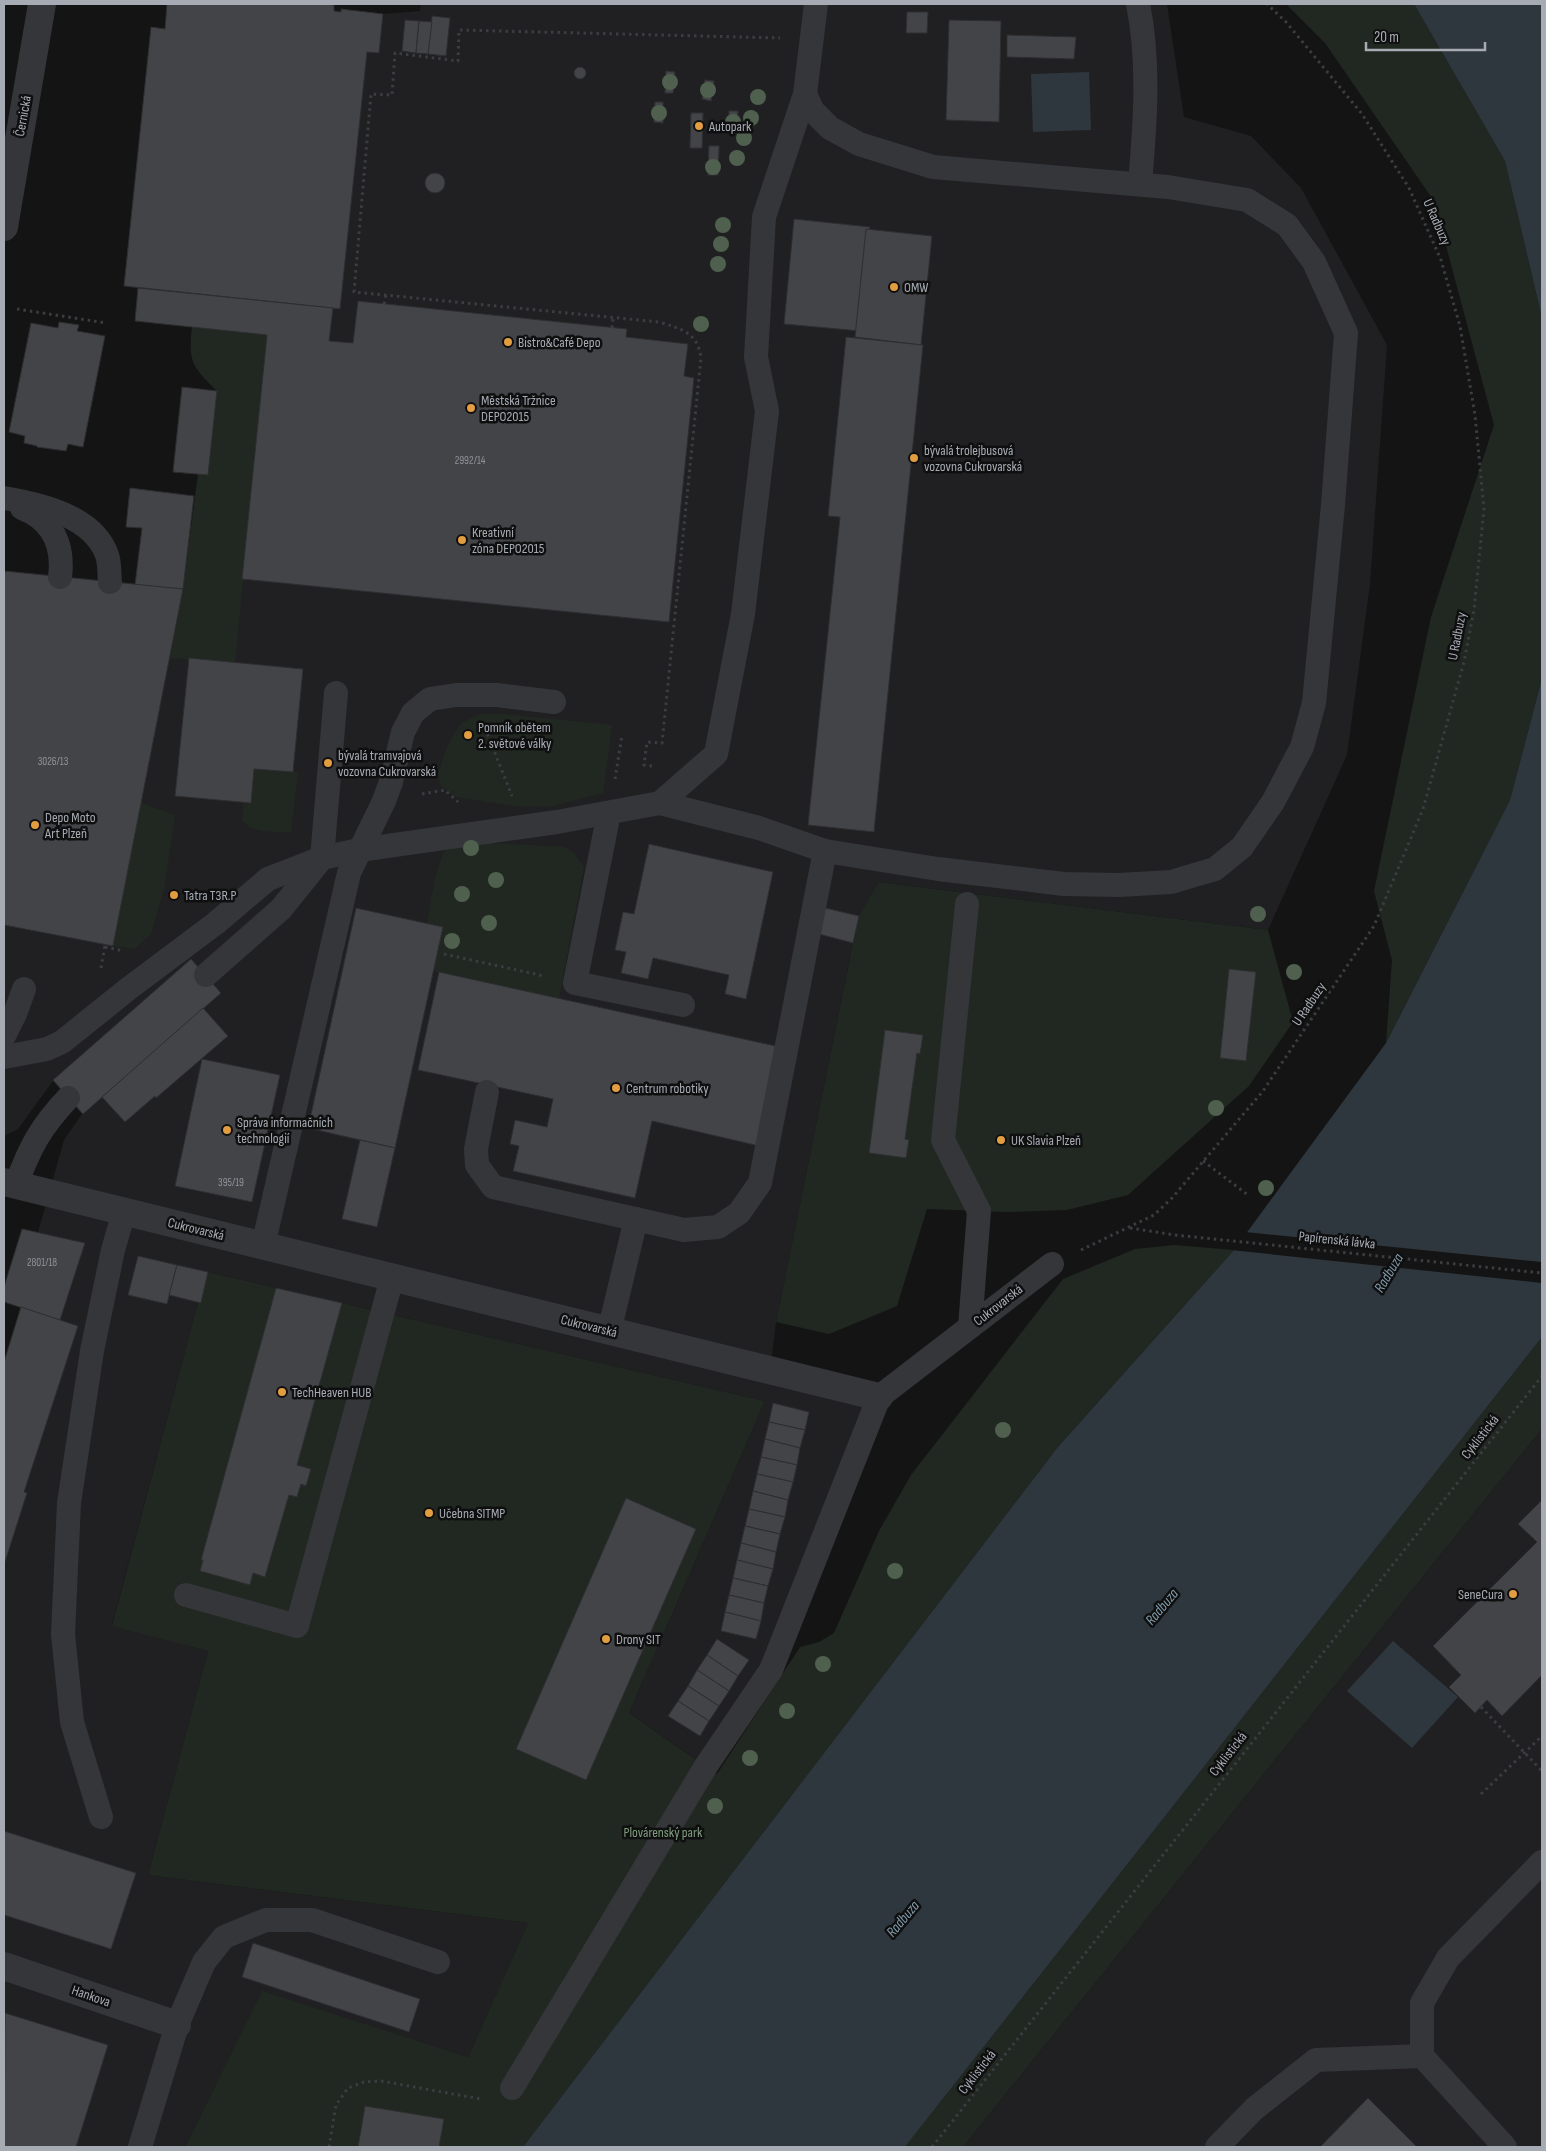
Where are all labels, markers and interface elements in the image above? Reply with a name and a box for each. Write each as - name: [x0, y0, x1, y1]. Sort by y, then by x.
- scale bar: [1366, 20, 1485, 52]
- text: 20 m: [1374, 28, 1399, 47]
- street label: Černická: [11, 94, 35, 138]
- place label: Autopark: [708, 118, 752, 135]
- marker: Autopark: [693, 120, 705, 132]
- street label: U Radbuzy: [1419, 196, 1455, 248]
- place label: OMW: [904, 279, 928, 296]
- marker: OMW: [888, 281, 900, 293]
- place label: Bistro&Café Depo: [518, 334, 601, 351]
- marker: Bistro&Café Depo: [502, 336, 514, 348]
- place label: Městská Tržnice DEPO2015: [481, 392, 556, 425]
- marker: Městská Tržnice DEPO2015: [465, 402, 477, 414]
- place label: bývalá trolejbusová vozovna Cukrovarská: [924, 442, 1022, 475]
- marker: bývalá trolejbusová vozovna Cukrovarská: [908, 452, 920, 464]
- house number: 2992/14: [455, 454, 486, 467]
- place label: Kreativní zóna DEPO2015: [472, 524, 545, 557]
- marker: Kreativní zóna DEPO2015: [456, 534, 468, 546]
- street label: U Radbuzy: [1444, 610, 1470, 662]
- place label: Pomník obětem 2. světové války: [478, 719, 552, 752]
- marker: Pomník obětem 2. světové války: [462, 729, 474, 741]
- place label: bývalá tramvajová vozovna Cukrovarská: [338, 747, 436, 780]
- house number: 3026/13: [38, 755, 69, 768]
- marker: bývalá tramvajová vozovna Cukrovarská: [322, 757, 334, 769]
- place label: Depo Moto Art Plzeň: [44, 809, 96, 842]
- marker: Depo Moto Art Plzeň: [29, 819, 41, 831]
- place label: Tatra T3R.P: [184, 887, 236, 904]
- marker: Tatra T3R.P: [168, 889, 180, 901]
- street label: U Radbuzy: [1288, 979, 1330, 1029]
- place label: Centrum robotiky: [626, 1080, 709, 1097]
- marker: Centrum robotiky: [610, 1082, 622, 1094]
- place label: Správa informačních technologií: [237, 1114, 333, 1147]
- marker: Správa informačních technologií: [221, 1124, 233, 1136]
- place label: UK Slavia Plzeň: [1011, 1132, 1081, 1149]
- marker: UK Slavia Plzeň: [995, 1134, 1007, 1146]
- house number: 395/19: [218, 1176, 244, 1189]
- street label: Cukrovarská: [166, 1214, 226, 1244]
- street label: Papírenská lávka: [1298, 1228, 1376, 1252]
- water label: Radbuza: [1370, 1250, 1408, 1296]
- house number: 2801/18: [27, 1256, 57, 1269]
- street label: Cukrovarská: [970, 1281, 1026, 1329]
- street label: Cukrovarská: [559, 1311, 619, 1341]
- place label: TechHeaven HUB: [292, 1384, 371, 1401]
- marker: TechHeaven HUB: [276, 1386, 288, 1398]
- street label: Cyklistická: [1458, 1412, 1502, 1462]
- place label: Učebna SITMP: [439, 1505, 505, 1522]
- marker: Učebna SITMP: [423, 1507, 435, 1519]
- water label: Radbuza: [1141, 1585, 1183, 1629]
- place label: SeneCura: [1458, 1586, 1503, 1603]
- marker: SeneCura: [1507, 1588, 1519, 1600]
- place label: Drony SIT: [616, 1631, 661, 1648]
- marker: Drony SIT: [600, 1633, 612, 1645]
- street label: Cyklistická: [1206, 1729, 1250, 1779]
- park label: Plovárenský park: [624, 1824, 703, 1841]
- water label: Radbuza: [882, 1897, 924, 1941]
- street label: Hankova: [69, 1981, 113, 2011]
- street label: Cyklistická: [955, 2047, 999, 2097]

